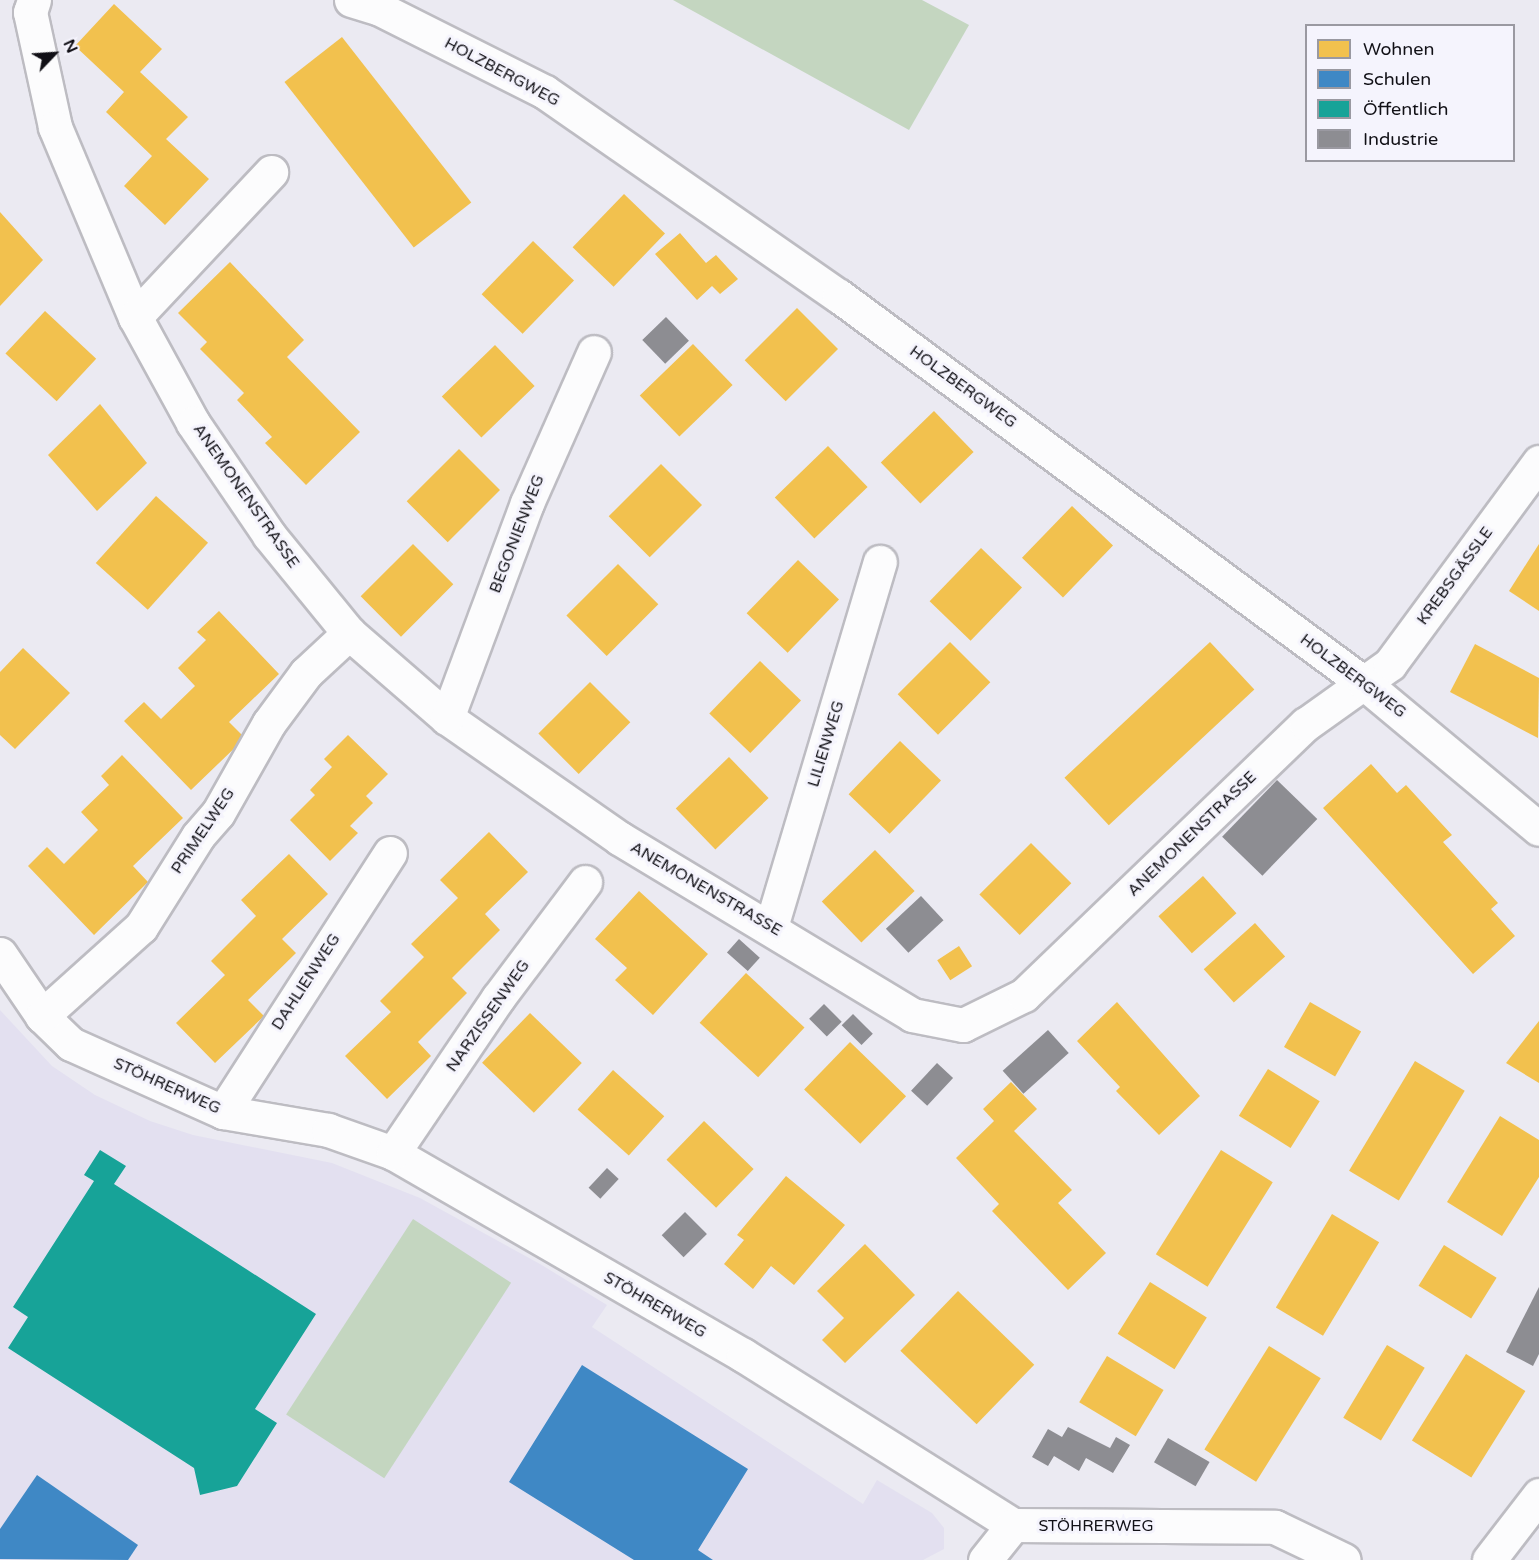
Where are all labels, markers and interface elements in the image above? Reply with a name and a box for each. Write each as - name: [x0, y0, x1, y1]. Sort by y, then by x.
- north arrow: [24, 24, 84, 84]
- legend: [1305, 24, 1515, 162]
- street label: HOLZBERGWEG: [441, 34, 563, 110]
- text: N: [59, 36, 82, 56]
- text: Wohnen: [1363, 38, 1434, 60]
- text: Schulen: [1363, 68, 1431, 90]
- text: Öffentlich: [1363, 98, 1448, 120]
- text: Industrie: [1363, 128, 1438, 150]
- street label: HOLZBERGWEG: [906, 342, 1020, 432]
- street label: ANEMONENSTRASSE: [189, 420, 303, 572]
- street label: BEGONIENWEG: [486, 472, 548, 596]
- street label: KREBSGÄSSLE: [1413, 523, 1497, 629]
- street label: HOLZBERGWEG: [1296, 630, 1410, 722]
- street label: LILIENWEG: [804, 699, 848, 789]
- street label: ANEMONENSTRASSE: [1124, 767, 1260, 901]
- street label: PRIMELWEG: [167, 784, 239, 878]
- street label: ANEMONENSTRASSE: [627, 838, 785, 940]
- street label: DAHLIENWEG: [268, 930, 344, 1034]
- street label: NARZISSENWEG: [442, 956, 534, 1076]
- street label: STÖHRERWEG: [111, 1054, 223, 1118]
- street label: STÖHRERWEG: [600, 1268, 710, 1342]
- street label: STÖHRERWEG: [1038, 1516, 1154, 1536]

